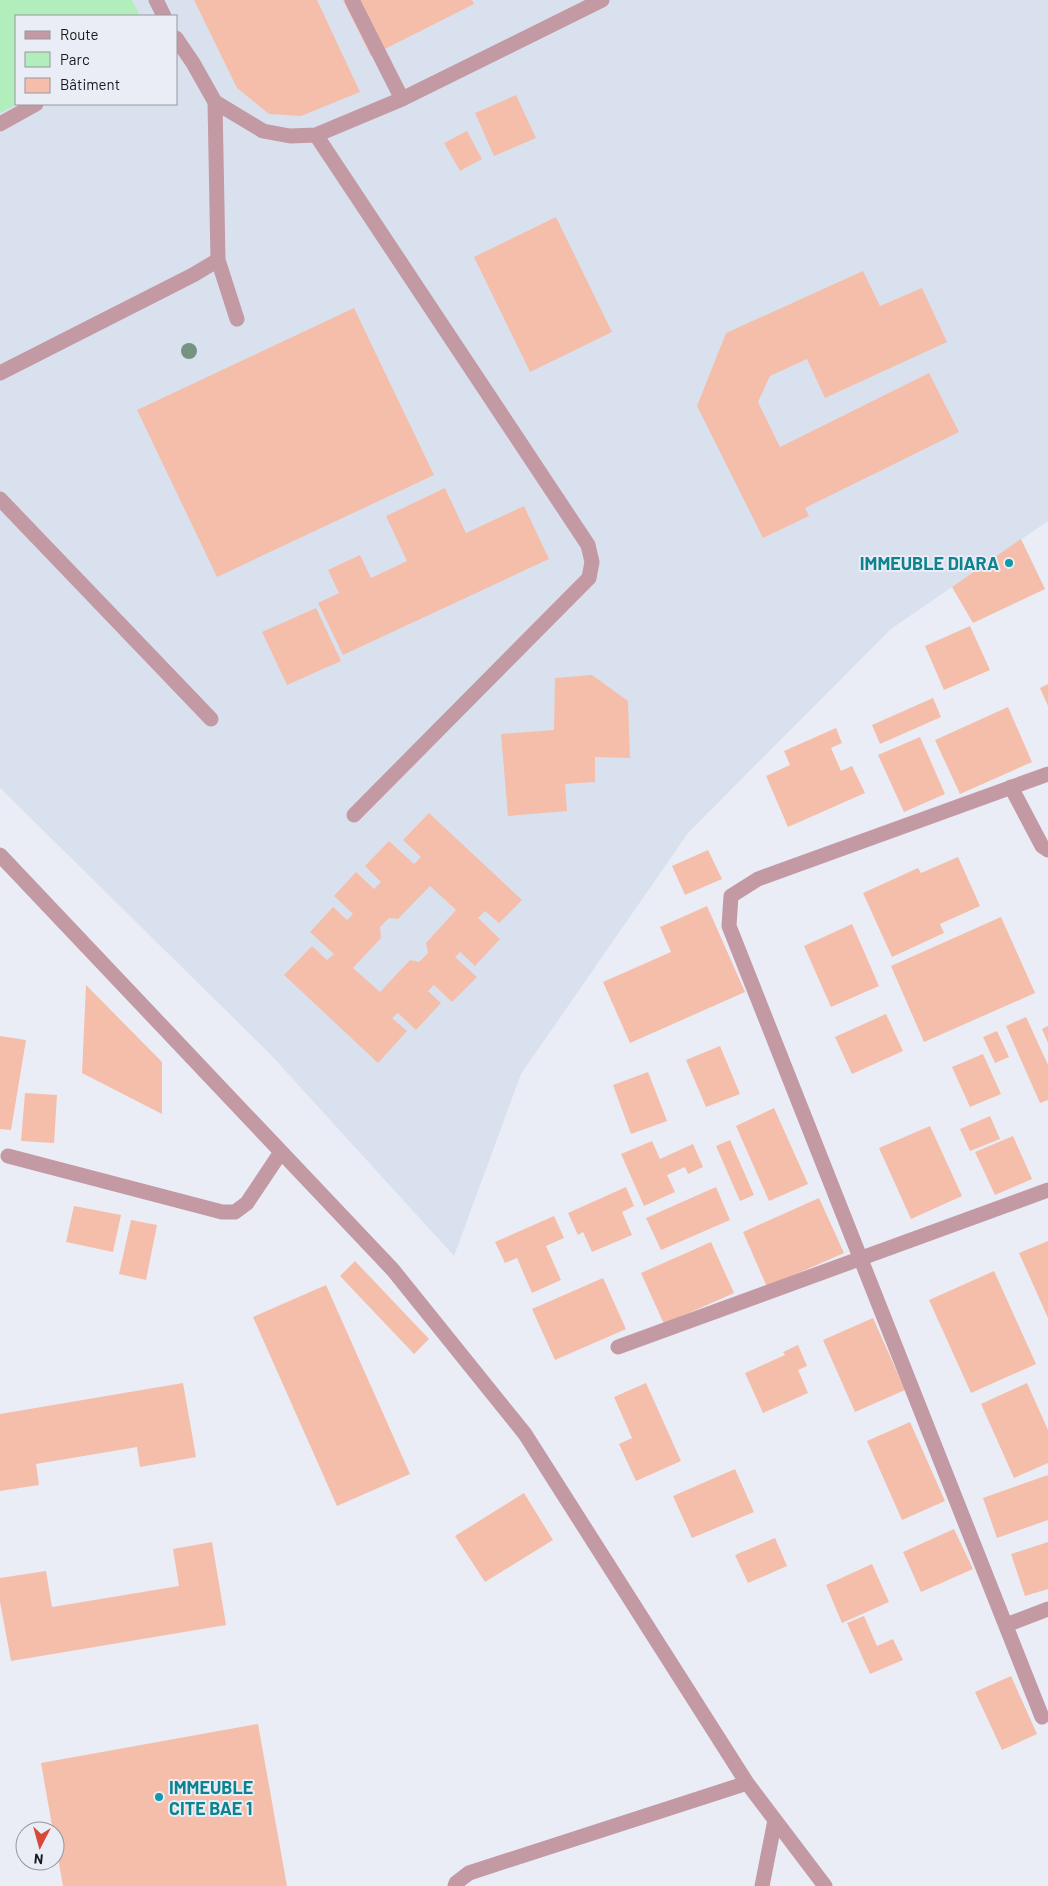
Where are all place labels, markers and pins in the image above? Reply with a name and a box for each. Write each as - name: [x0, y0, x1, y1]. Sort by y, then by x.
- place label: IMMEUBLE DIARA: [860, 552, 999, 574]
- marker: IMMEUBLE DIARA: [1003, 557, 1015, 569]
- place label: IMMEUBLE CITE BAE 1: [169, 1776, 253, 1819]
- marker: IMMEUBLE CITE BAE 1: [153, 1791, 165, 1803]

